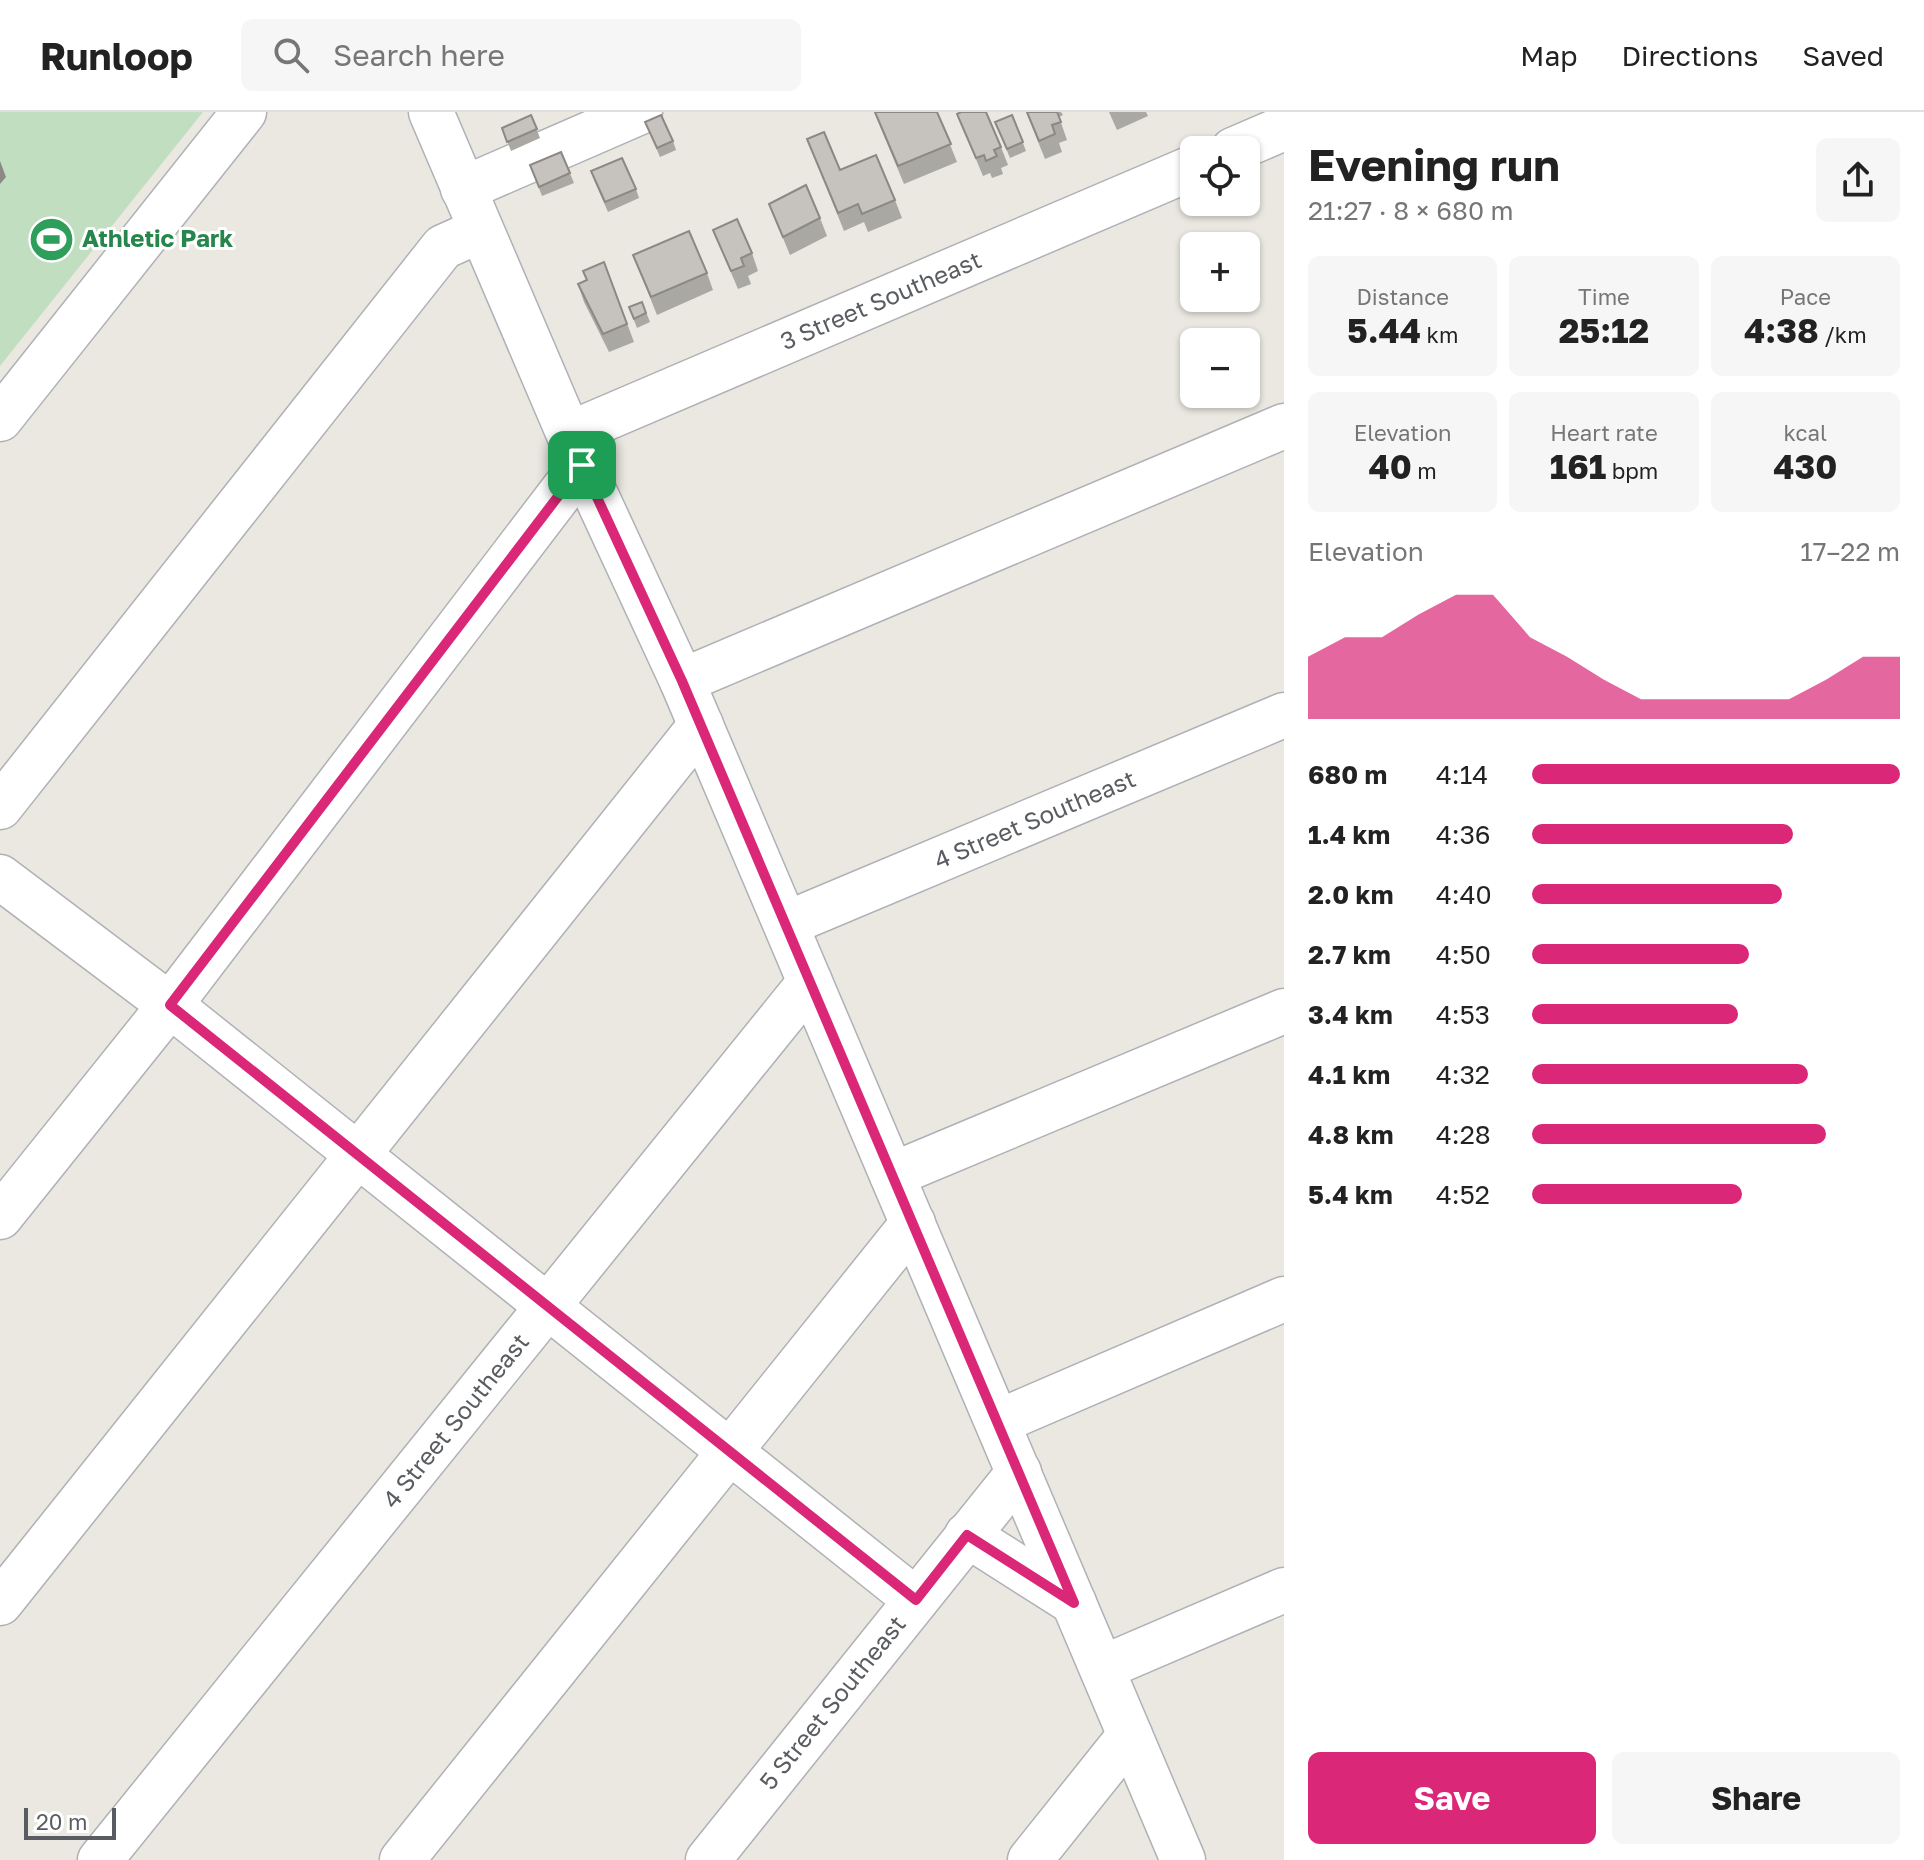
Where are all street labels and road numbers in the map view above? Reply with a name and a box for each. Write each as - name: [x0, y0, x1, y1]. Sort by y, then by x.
- street label: 3 Street Southeast: [776, 244, 985, 355]
- street label: 4 Street Southeast: [929, 763, 1140, 874]
- street label: 4 Street Southeast: [376, 1327, 534, 1513]
- street label: 5 Street Southeast: [753, 1609, 911, 1795]

